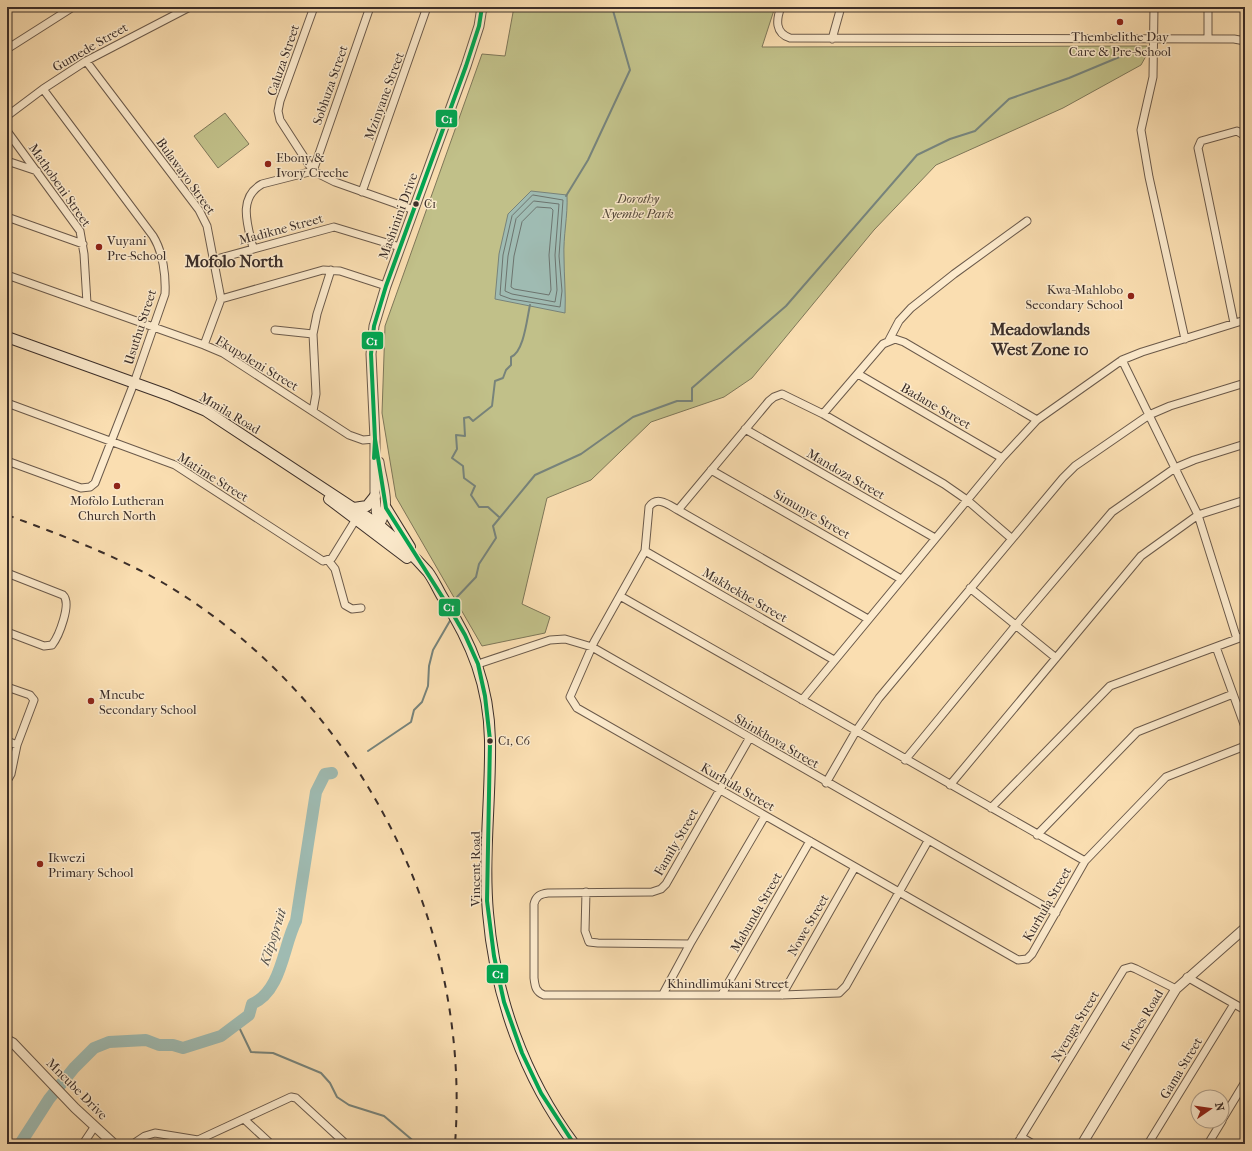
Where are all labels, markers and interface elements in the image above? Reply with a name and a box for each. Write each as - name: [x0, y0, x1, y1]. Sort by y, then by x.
- marker: Thembelithe Day Care & Pre-School: [1115, 17, 1125, 27]
- street label: Gumede Street: [50, 19, 131, 75]
- street label: Caluza Street: [264, 22, 302, 98]
- place label: Thembelithe Day Care & Pre-School: [1069, 29, 1172, 59]
- street label: Sobhuza Street: [309, 43, 351, 127]
- street label: Mzinyane Street: [361, 50, 407, 142]
- line badge: C1: [435, 109, 458, 128]
- text: C1: [441, 113, 453, 126]
- street label: Bulawayo Street: [153, 135, 219, 217]
- street label: Mathobeni Street: [26, 141, 94, 230]
- place label: Ebony & Ivory Creche: [276, 150, 349, 180]
- marker: Ebony & Ivory Creche: [263, 159, 273, 169]
- street label: Mashinini Drive: [375, 170, 421, 261]
- park label: Dorothy Nyembe Park: [601, 191, 674, 221]
- place label: C1: [424, 197, 436, 211]
- marker: C1: [411, 199, 421, 209]
- street label: Madikne Street: [237, 210, 325, 247]
- place label: Vuyani Pre-School: [106, 233, 167, 263]
- marker: Vuyani Pre-School: [94, 242, 104, 252]
- district label: Mofolo North: [184, 251, 284, 271]
- place label: Kwa-Mahlobo Secondary School: [1025, 282, 1123, 312]
- street label: Usuthu Street: [121, 287, 159, 367]
- marker: Kwa-Mahlobo Secondary School: [1126, 291, 1136, 301]
- district label: Meadowlands West Zone 10: [989, 319, 1091, 359]
- line badge: C1: [361, 331, 384, 350]
- street label: Ekupoleni Street: [213, 332, 301, 394]
- text: C1: [366, 335, 378, 348]
- street label: Badane Street: [898, 380, 974, 432]
- street label: Mmila Road: [197, 389, 264, 437]
- street label: Mandoza Street: [804, 446, 888, 503]
- street label: Matime Street: [175, 449, 251, 505]
- marker: Mofolo Lutheran Church North: [112, 481, 122, 491]
- street label: Simunye Street: [771, 486, 853, 542]
- place label: Mofolo Lutheran Church North: [70, 493, 165, 523]
- street label: Makhekhe Street: [700, 565, 790, 626]
- line badge: C1: [438, 598, 461, 617]
- text: C1: [443, 601, 455, 614]
- place label: Mncube Secondary School: [99, 687, 197, 717]
- marker: Mncube Secondary School: [86, 696, 96, 706]
- street label: Shinkhova Street: [732, 711, 822, 771]
- place label: C1, C6: [498, 734, 531, 748]
- marker: C1, C6: [485, 736, 495, 746]
- street label: Kurhula Street: [698, 760, 778, 814]
- street label: Family Street: [651, 806, 701, 878]
- street label: Vincent Road: [468, 830, 483, 908]
- place label: Ikwezi Primary School: [48, 850, 134, 880]
- marker: Ikwezi Primary School: [35, 859, 45, 869]
- street label: Kurhula Street: [1020, 864, 1074, 944]
- street label: Mabunda Street: [727, 869, 785, 955]
- street label: Nowe Street: [784, 891, 832, 959]
- water label: Klipspruit: [256, 906, 290, 969]
- line badge: C1: [486, 964, 509, 984]
- text: C1: [492, 968, 504, 981]
- street label: Khindlimukani Street: [667, 976, 789, 991]
- street label: Forbes Road: [1118, 986, 1167, 1053]
- street label: Nyenga Street: [1048, 987, 1102, 1064]
- street label: Gama Street: [1157, 1034, 1205, 1101]
- street label: Mncube Drive: [43, 1055, 111, 1123]
- north arrow: [1190, 1089, 1230, 1129]
- text: N: [1212, 1101, 1227, 1113]

